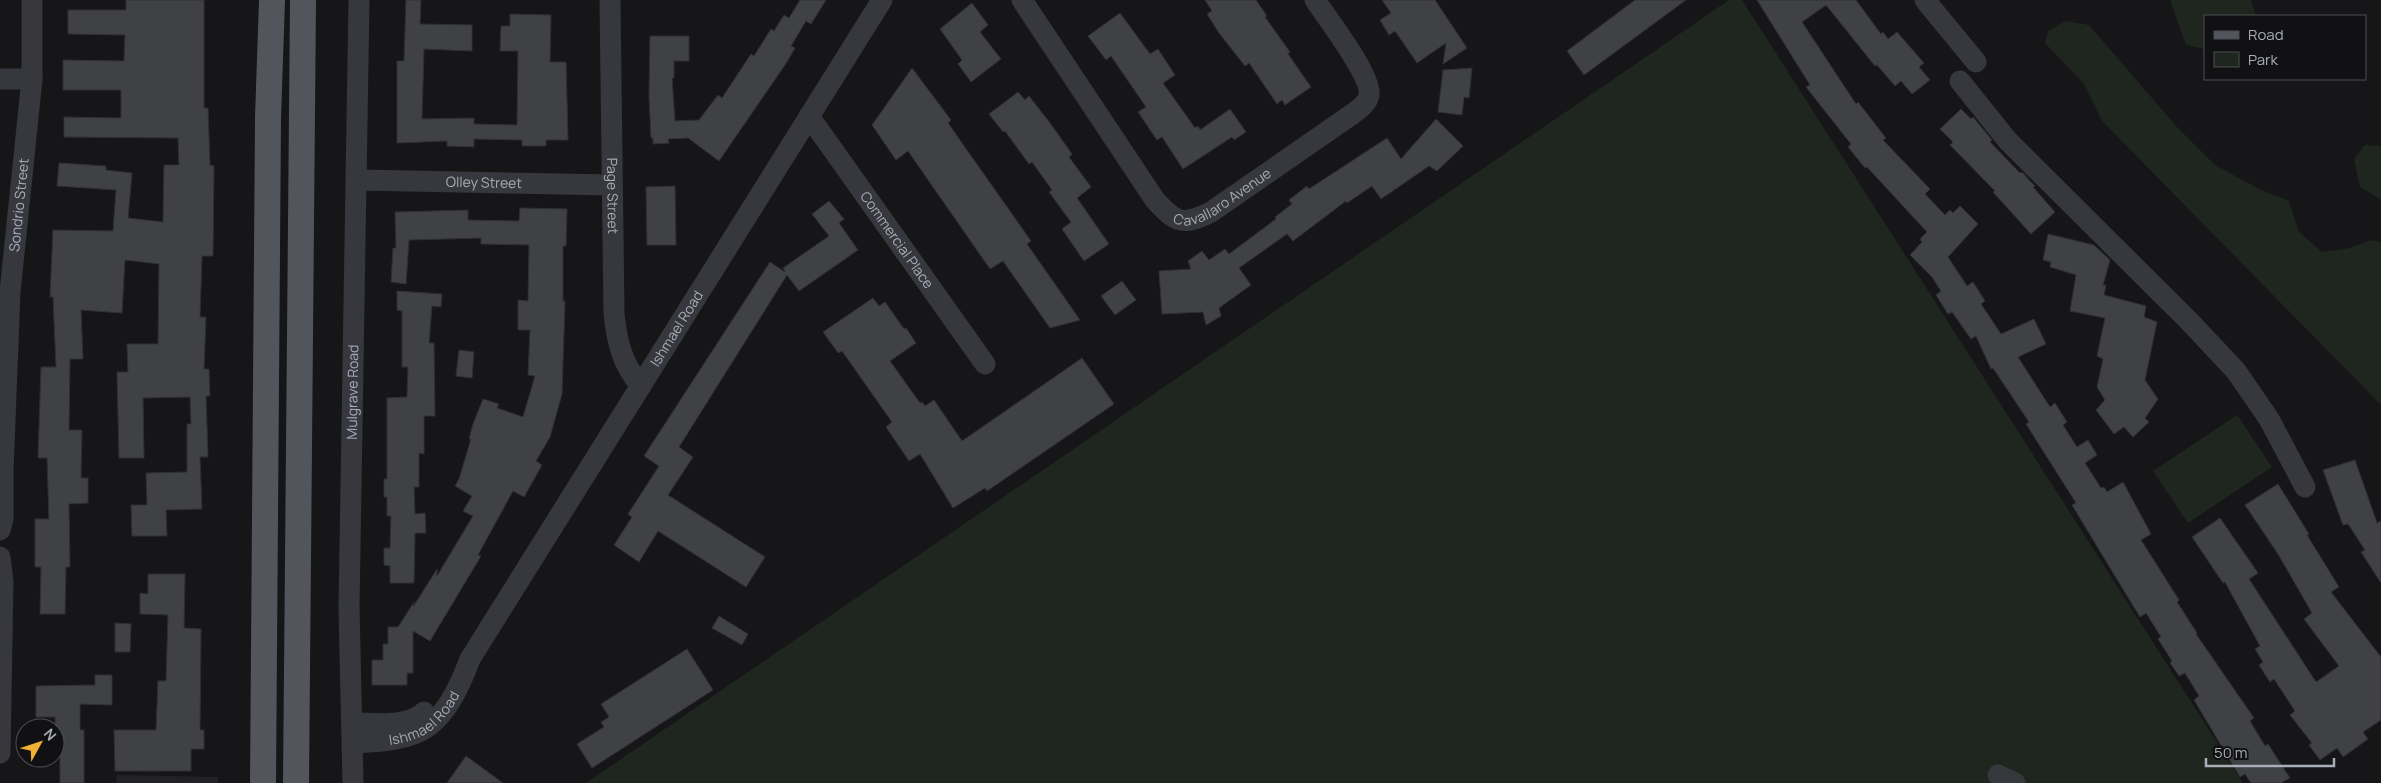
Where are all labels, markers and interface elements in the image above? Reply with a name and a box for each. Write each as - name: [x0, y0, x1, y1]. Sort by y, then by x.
- legend: [2204, 15, 2366, 80]
- text: Road: [2248, 24, 2284, 45]
- text: Park: [2248, 49, 2278, 70]
- street label: Sondrio Street: [4, 157, 33, 253]
- street label: Page Street: [603, 158, 623, 235]
- street label: Cavallaro Avenue: [1171, 163, 1275, 230]
- street label: Olley Street: [446, 172, 523, 192]
- street label: Commercial Place: [856, 187, 938, 292]
- street label: Ishmael Road: [645, 287, 707, 370]
- street label: Mulgrave Road: [342, 344, 362, 440]
- street label: Ishmael Road: [387, 687, 463, 749]
- north arrow: [15, 718, 65, 768]
- text: N: [40, 724, 61, 744]
- scale bar: [2206, 736, 2334, 768]
- text: 50 m: [2214, 742, 2248, 763]

